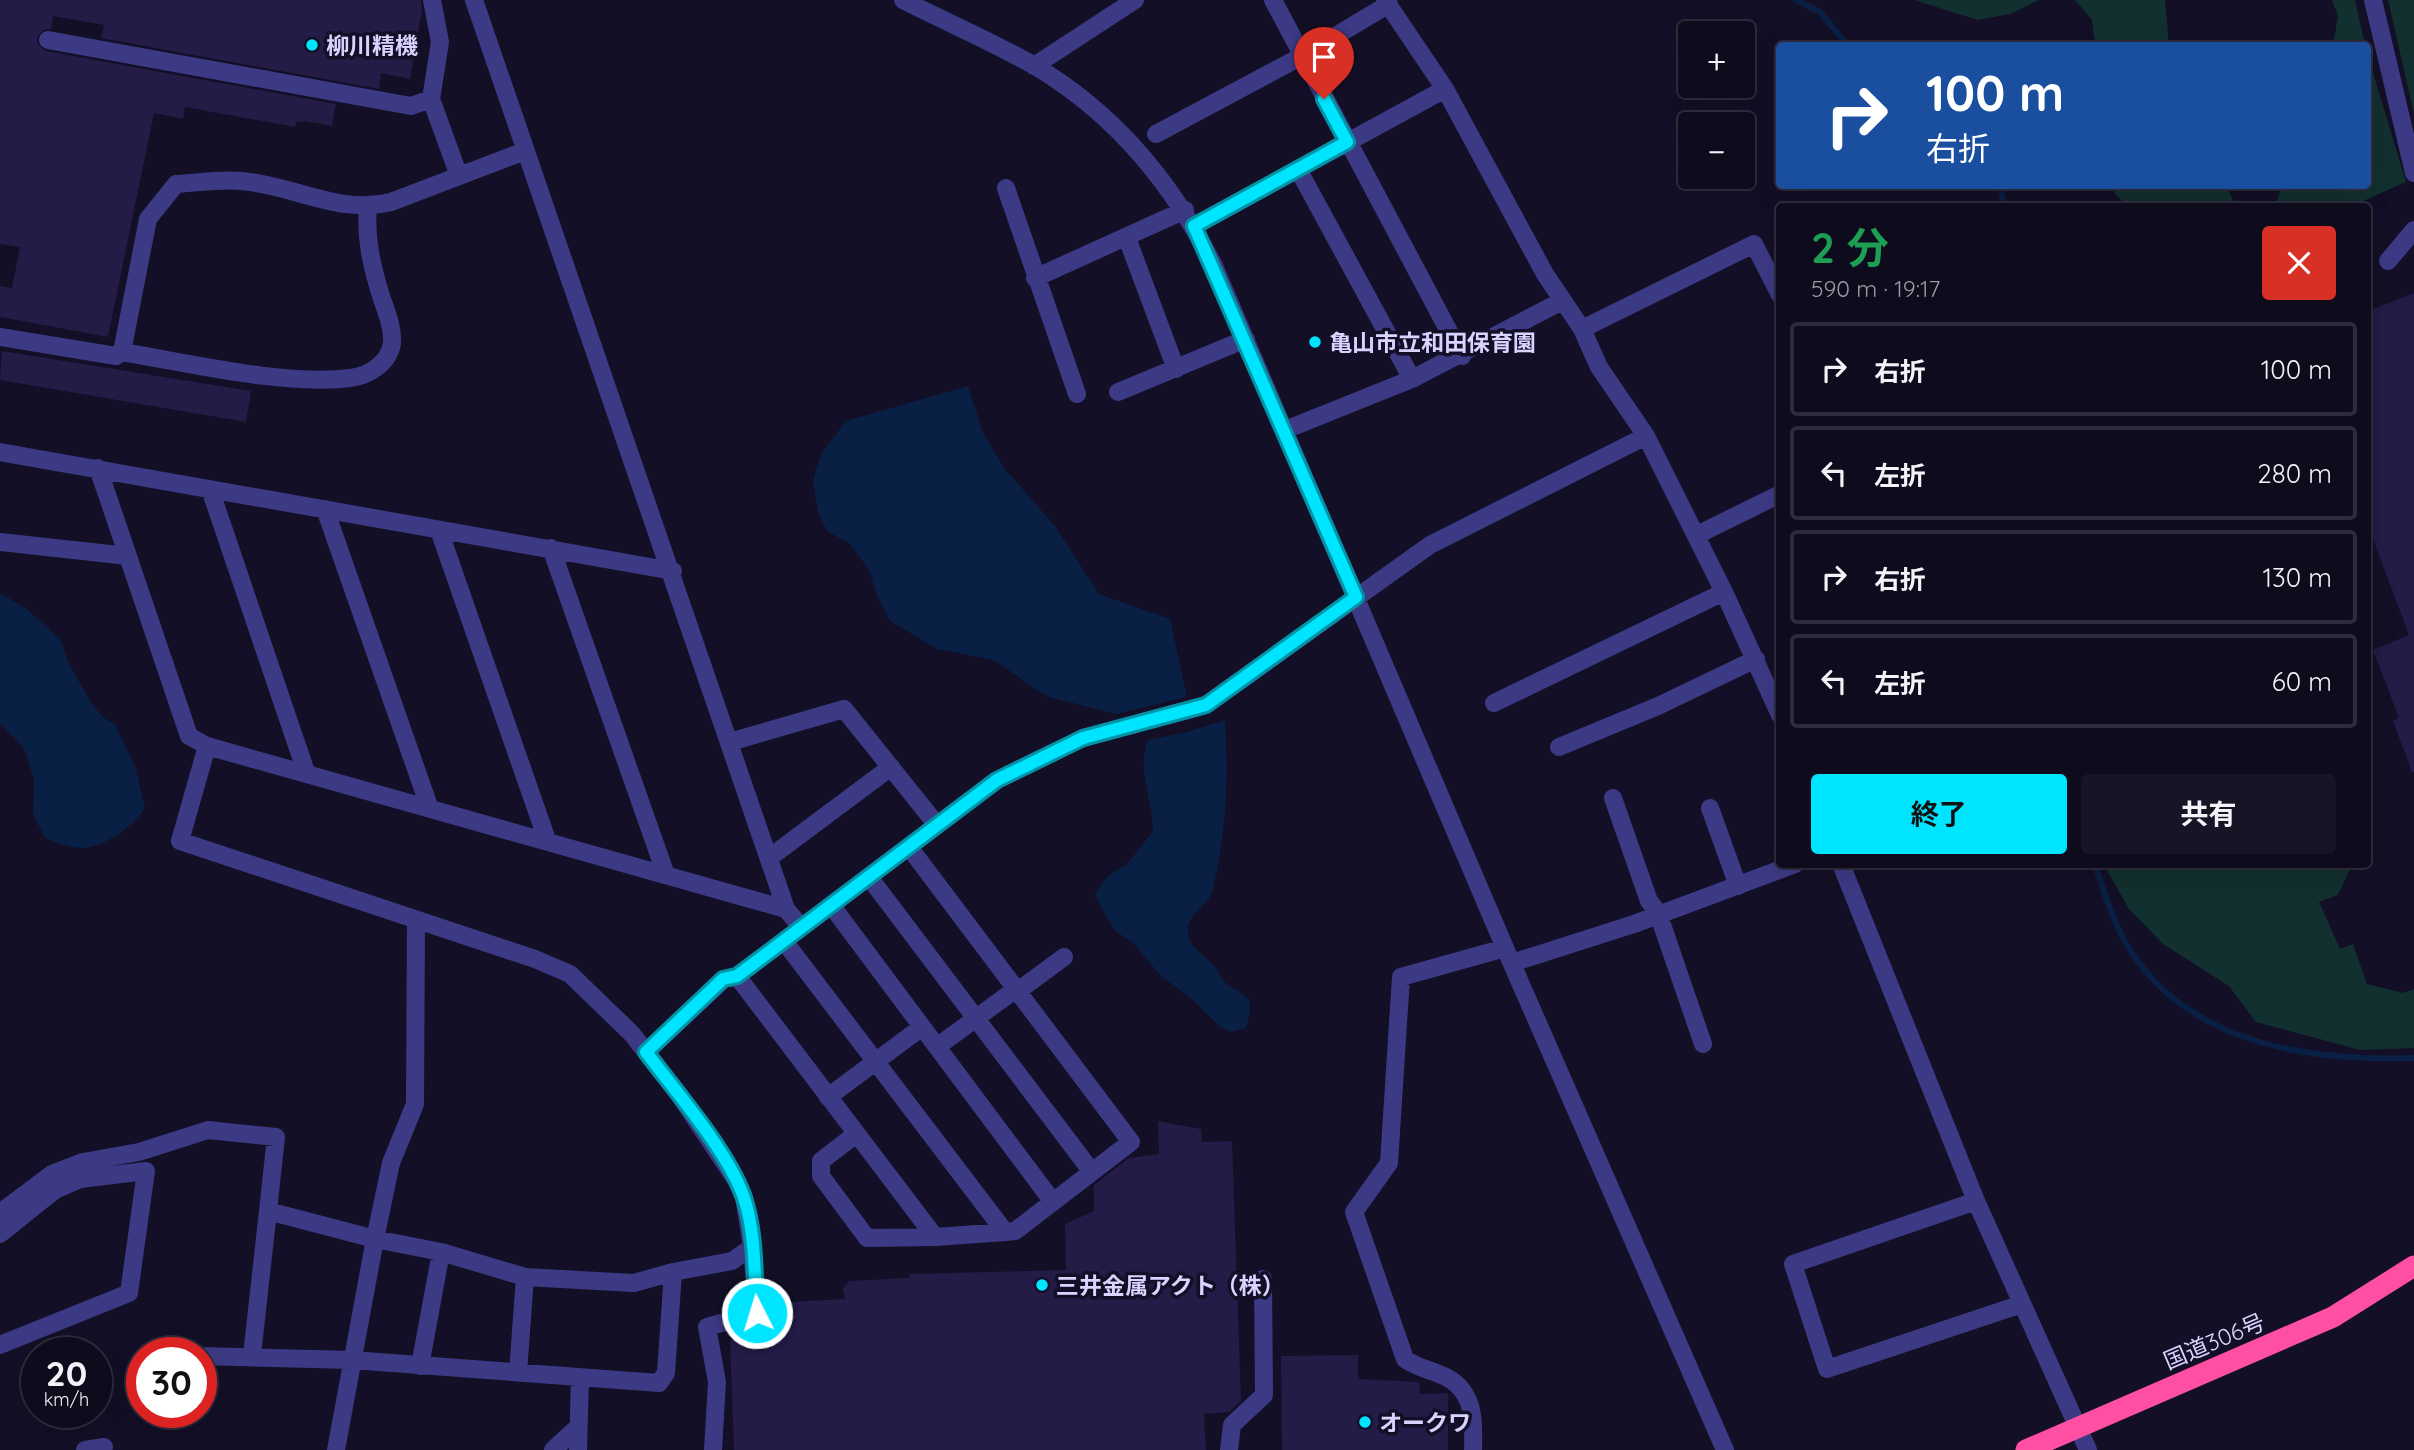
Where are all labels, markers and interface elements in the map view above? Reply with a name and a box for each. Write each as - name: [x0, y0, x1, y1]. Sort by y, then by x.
- map controls: [1678, 21, 1755, 189]
- button: +: [1678, 21, 1755, 98]
- pin: [1294, 27, 1354, 99]
- place label: 柳川精機: [326, 31, 418, 60]
- marker: 柳川精機: [304, 37, 320, 53]
- icon: arrive: [1305, 38, 1343, 76]
- text: 100 m: [1926, 62, 2064, 123]
- icon: right: [1811, 70, 1902, 161]
- button: −: [1678, 112, 1755, 189]
- text: 右折: [1926, 128, 1990, 168]
- text: 2 分: [1811, 221, 1889, 274]
- button: close: [2262, 226, 2336, 300]
- text: 590 m · 19:17: [1811, 274, 1940, 303]
- place label: 亀山市立和田保育園: [1329, 328, 1536, 357]
- marker: 亀山市立和田保育園: [1307, 334, 1323, 350]
- icon: right: [1815, 350, 1853, 388]
- text: 100 m: [2261, 353, 2332, 386]
- text: 右折: [1874, 355, 1926, 388]
- icon: left: [1815, 454, 1853, 492]
- text: 280 m: [2257, 457, 2332, 490]
- text: 左折: [1874, 459, 1926, 492]
- icon: right: [1815, 558, 1853, 596]
- text: 130 m: [2262, 561, 2332, 594]
- text: 右折: [1874, 563, 1926, 596]
- icon: left: [1815, 662, 1853, 700]
- text: 60 m: [2272, 665, 2332, 698]
- text: 左折: [1874, 667, 1926, 700]
- button: 終了: [1811, 774, 2067, 854]
- button: 共有: [2081, 774, 2336, 854]
- place label: 三井金属アクト（株）: [1056, 1271, 1285, 1300]
- position arrow: [720, 1276, 794, 1350]
- marker: 三井金属アクト（株）: [1034, 1277, 1050, 1293]
- street label: 国道306号: [2159, 1307, 2269, 1375]
- speed limit sign: 30: [126, 1337, 217, 1428]
- text: 20: [46, 1351, 87, 1395]
- text: km/h: [44, 1388, 89, 1411]
- place label: オークワ: [1379, 1408, 1471, 1437]
- marker: オークワ: [1357, 1414, 1373, 1430]

